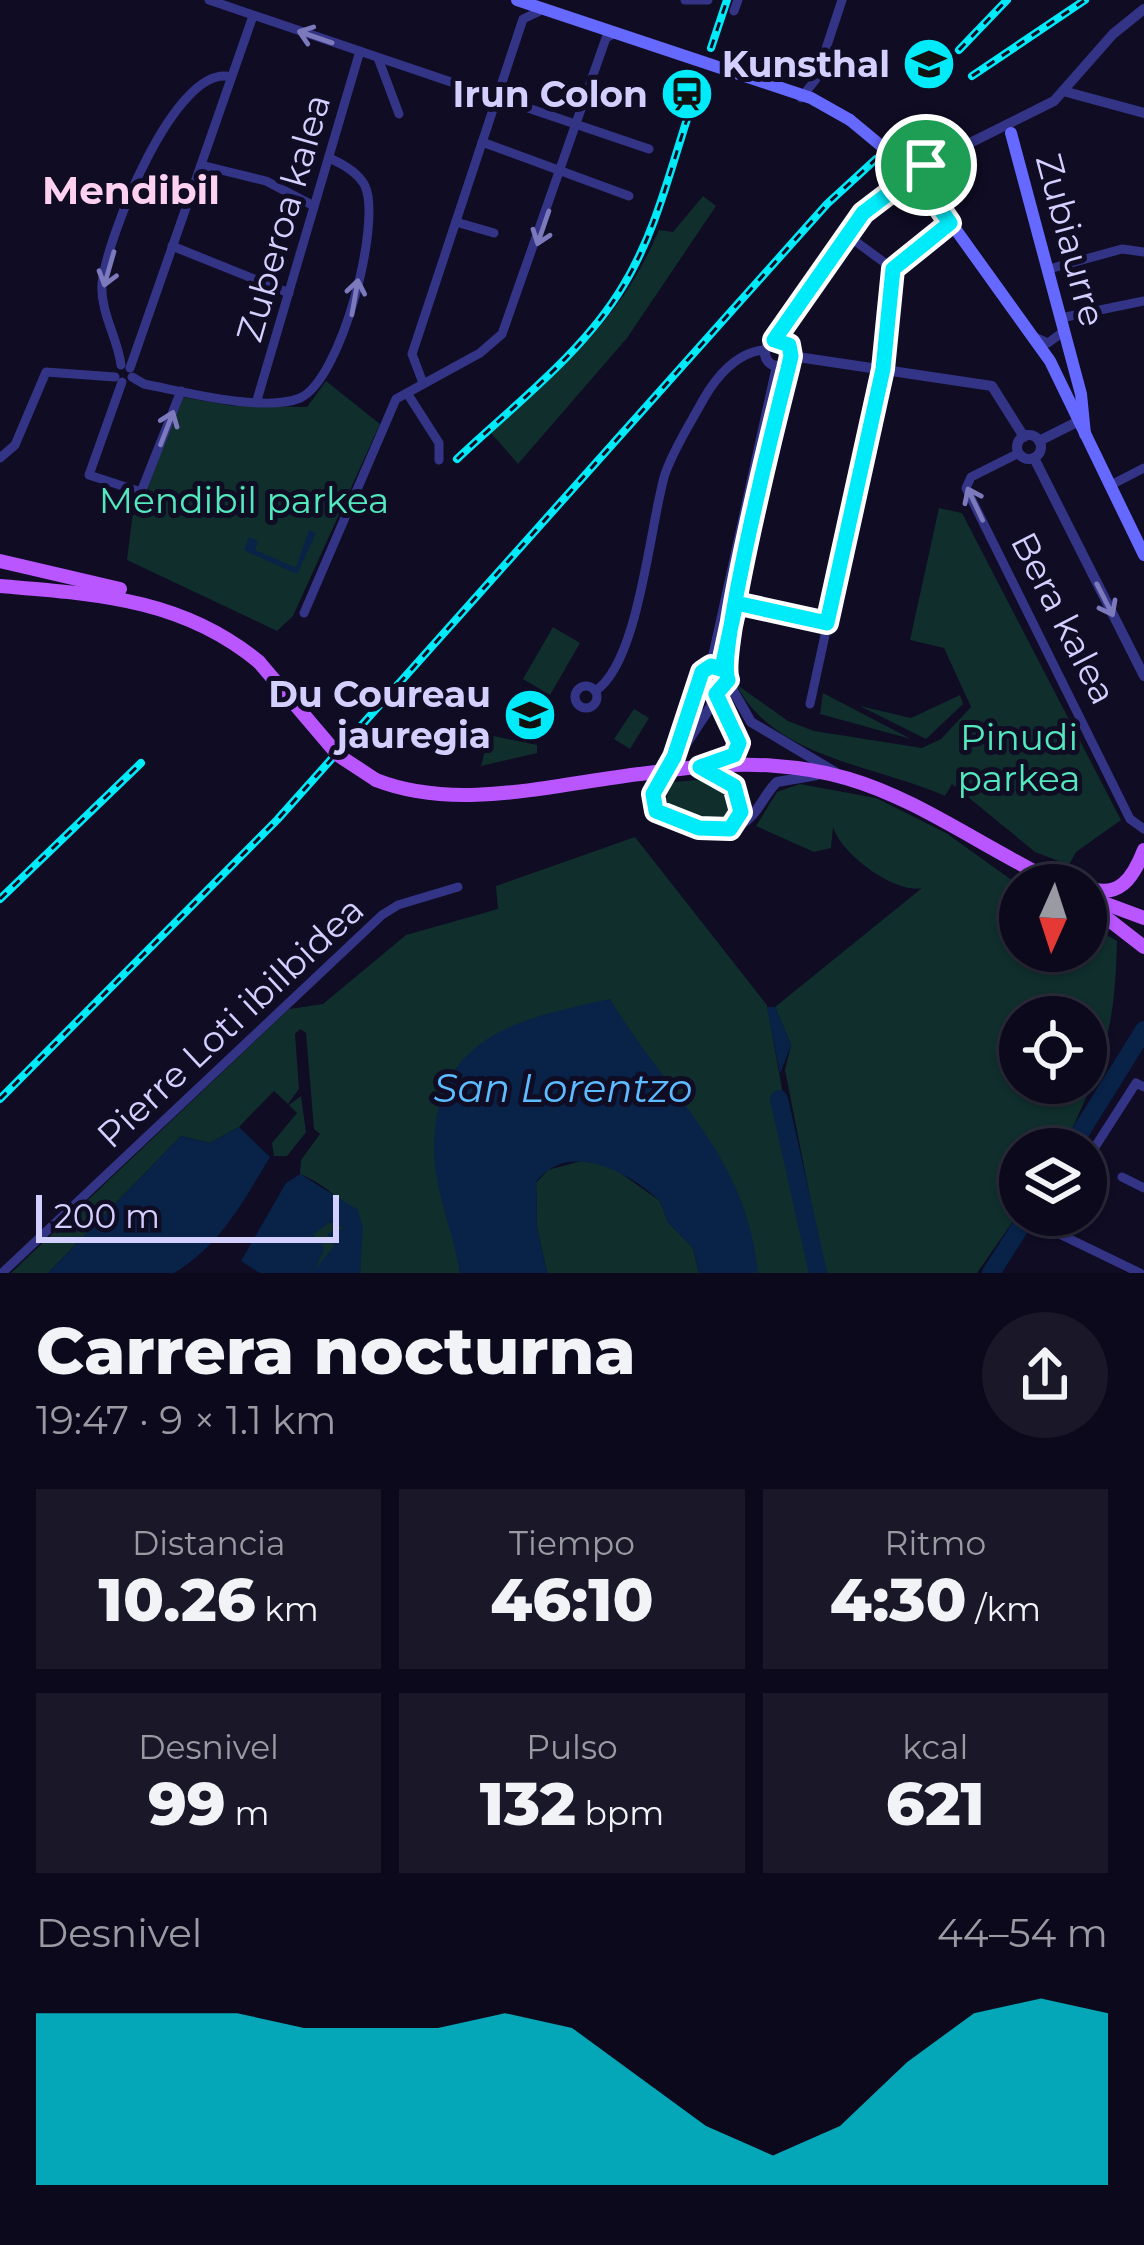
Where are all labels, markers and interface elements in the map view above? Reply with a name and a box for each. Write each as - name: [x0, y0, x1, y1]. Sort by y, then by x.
- one-way arrow: [297, 24, 335, 46]
- school or university icon: Kunsthal: [901, 36, 957, 92]
- place label: Kunsthal: [722, 42, 890, 86]
- station icon: Irun Colon: [659, 66, 715, 122]
- place label: Irun Colon: [453, 72, 648, 116]
- street label: Zuberoa kalea: [227, 89, 339, 347]
- pin: [875, 114, 977, 216]
- icon: arrive: [893, 132, 959, 198]
- street label: Zubiaurre: [1027, 149, 1115, 331]
- district label: Mendibil: [42, 166, 220, 214]
- one-way arrow: [531, 209, 552, 246]
- one-way arrow: [96, 249, 118, 287]
- one-way arrow: [345, 278, 367, 317]
- one-way arrow: [158, 411, 179, 448]
- park label: Mendibil parkea: [99, 478, 389, 522]
- one-way arrow: [962, 487, 984, 523]
- street label: Bera kalea: [1002, 525, 1126, 711]
- one-way arrow: [1095, 582, 1118, 617]
- place label: Du Coureau jauregia: [268, 672, 491, 757]
- school or university icon: Du Coureau jauregia: [502, 687, 558, 743]
- park label: Pinudi parkea: [958, 715, 1080, 800]
- north arrow: [999, 864, 1107, 972]
- map controls: [999, 864, 1107, 1236]
- street label: Pierre Loti ibilbidea: [88, 887, 372, 1157]
- button: locate: [999, 996, 1107, 1104]
- water label: San Lorentzo: [433, 1064, 693, 1112]
- button: layers: [999, 1128, 1107, 1236]
- scale bar: [36, 1189, 339, 1242]
- text: 200 m: [54, 1196, 160, 1236]
- text: Carrera nocturna: [36, 1310, 636, 1391]
- button: share: [982, 1312, 1108, 1438]
- text: 19:47 · 9 × 1.1 km: [36, 1396, 336, 1444]
- text: Distancia: [132, 1523, 285, 1563]
- text: Tiempo: [509, 1523, 635, 1563]
- text: Ritmo: [885, 1523, 986, 1563]
- text: 10.26: [99, 1563, 256, 1636]
- text: 46:10: [490, 1563, 654, 1636]
- text: 4:30: [830, 1563, 967, 1636]
- text: km: [256, 1589, 319, 1629]
- text: /km: [967, 1589, 1041, 1629]
- text: Desnivel: [138, 1727, 279, 1767]
- text: Pulso: [526, 1727, 618, 1767]
- text: kcal: [902, 1727, 968, 1767]
- text: 99: [148, 1767, 226, 1840]
- text: 132: [480, 1767, 576, 1840]
- text: 621: [886, 1767, 985, 1840]
- text: m: [226, 1793, 269, 1833]
- text: bpm: [576, 1793, 664, 1833]
- text: Desnivel: [36, 1909, 202, 1957]
- text: 44–54 m: [937, 1909, 1108, 1957]

